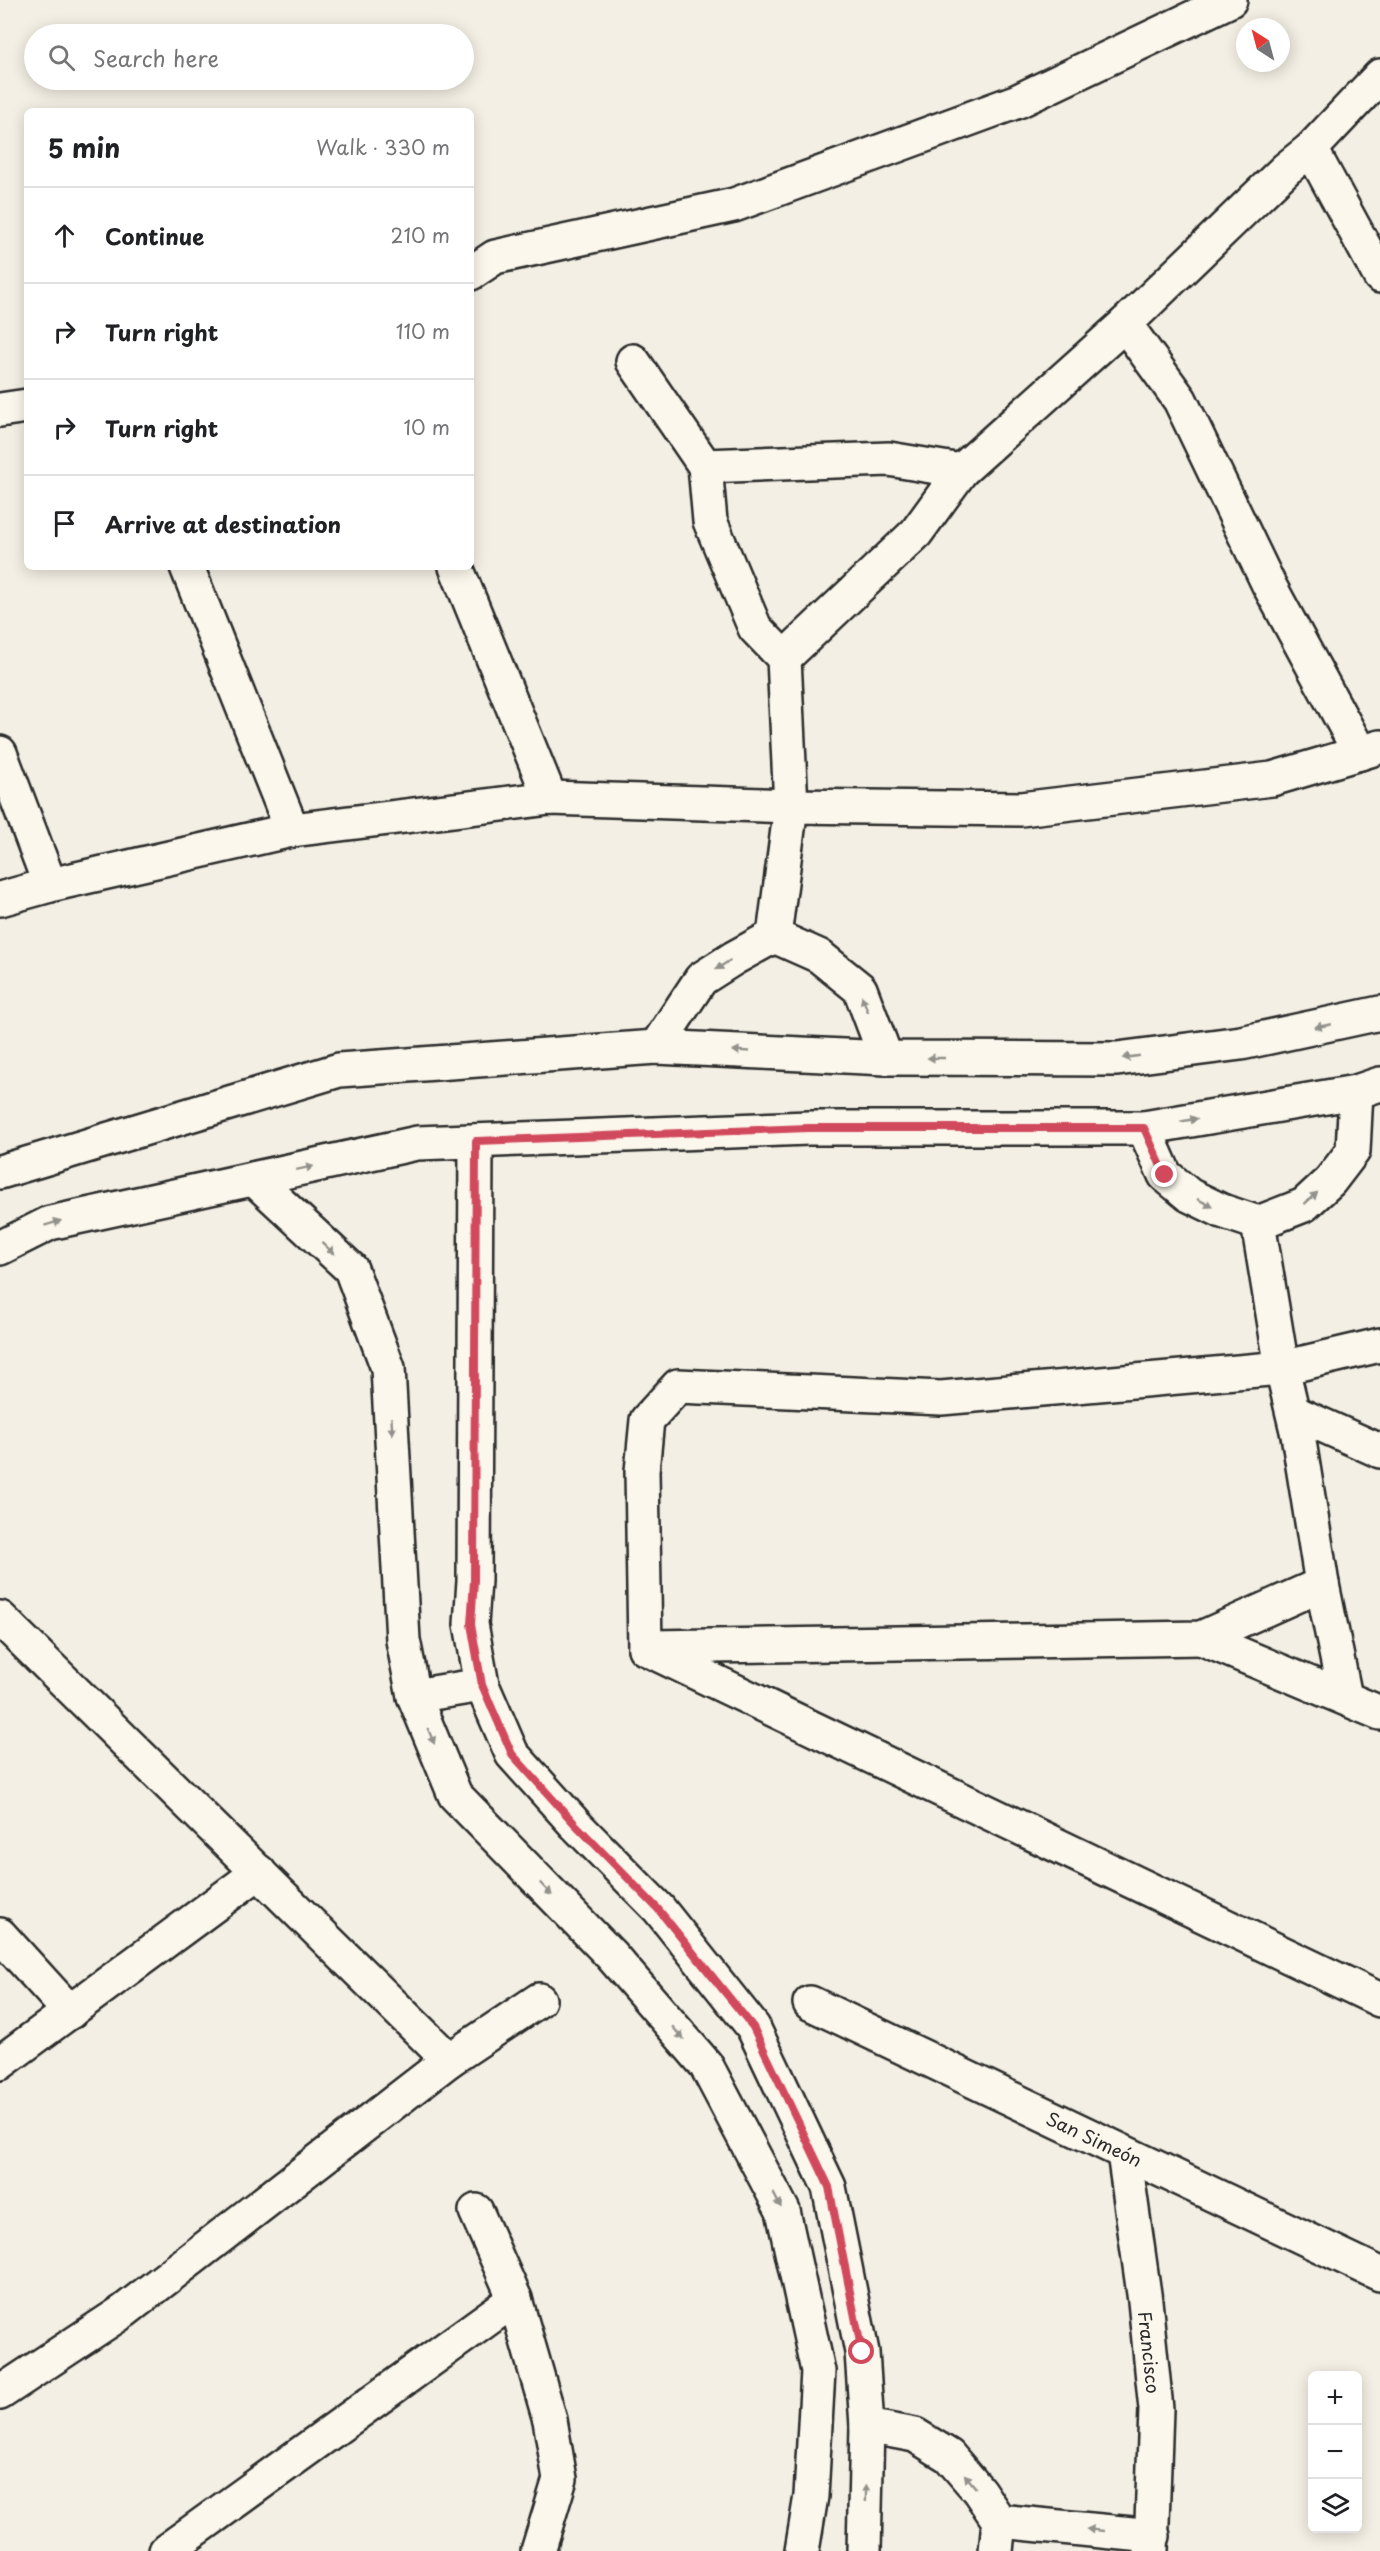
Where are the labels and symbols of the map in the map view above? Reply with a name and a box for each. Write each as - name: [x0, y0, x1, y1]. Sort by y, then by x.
- north arrow: [1236, 18, 1290, 72]
- one-way arrow: [715, 959, 732, 970]
- one-way arrow: [860, 994, 870, 1012]
- one-way arrow: [1313, 1022, 1332, 1031]
- one-way arrow: [731, 1046, 750, 1055]
- one-way arrow: [1121, 1053, 1140, 1062]
- one-way arrow: [926, 1054, 945, 1063]
- one-way arrow: [1180, 1115, 1199, 1124]
- route end: [1151, 1161, 1177, 1187]
- one-way arrow: [295, 1163, 314, 1172]
- one-way arrow: [1303, 1192, 1318, 1205]
- one-way arrow: [1197, 1198, 1214, 1208]
- one-way arrow: [44, 1218, 62, 1227]
- one-way arrow: [320, 1240, 334, 1254]
- one-way arrow: [387, 1416, 396, 1435]
- one-way arrow: [426, 1727, 436, 1745]
- one-way arrow: [539, 1882, 553, 1897]
- one-way arrow: [671, 2025, 685, 2040]
- street label: San Simeón: [1042, 2104, 1147, 2173]
- one-way arrow: [772, 2191, 782, 2208]
- street label: Francisco: [1133, 2310, 1168, 2395]
- route start: [848, 2338, 874, 2364]
- one-way arrow: [964, 2473, 977, 2489]
- one-way arrow: [861, 2483, 870, 2502]
- one-way arrow: [1086, 2525, 1105, 2535]

